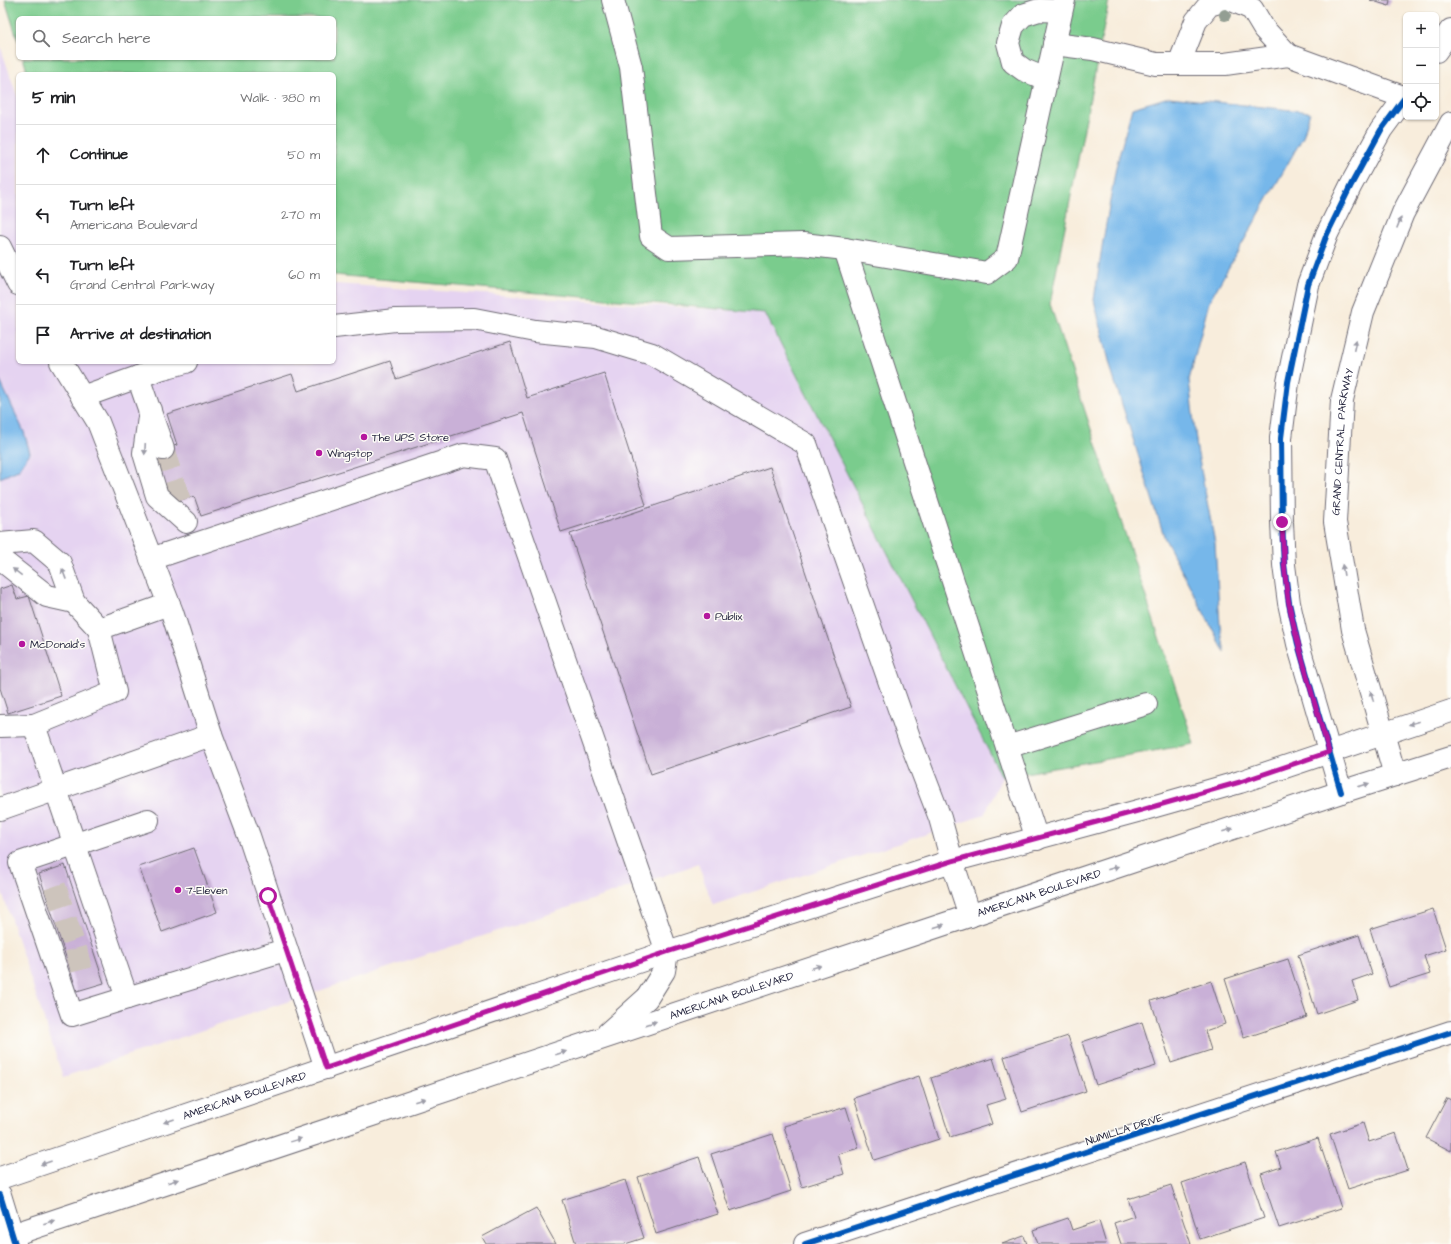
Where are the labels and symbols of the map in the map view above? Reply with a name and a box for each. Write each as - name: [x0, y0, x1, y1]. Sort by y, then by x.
- one-way arrow: [1396, 217, 1402, 228]
- one-way arrow: [1353, 338, 1359, 351]
- street label: GRAND CENTRAL PARKWAY: [1328, 367, 1357, 516]
- place label: The UPS Store: [372, 430, 449, 445]
- marker: The UPS Store: [359, 432, 369, 442]
- one-way arrow: [142, 443, 148, 456]
- place label: Wingstop: [327, 446, 372, 462]
- marker: Wingstop: [314, 448, 324, 458]
- route end: [1273, 513, 1291, 531]
- one-way arrow: [1340, 564, 1346, 576]
- one-way arrow: [11, 567, 22, 576]
- one-way arrow: [60, 567, 66, 579]
- place label: Publix: [715, 609, 743, 624]
- marker: Publix: [702, 611, 712, 621]
- place label: McDonald's: [30, 637, 86, 652]
- marker: McDonald's: [17, 639, 27, 649]
- one-way arrow: [1369, 690, 1375, 703]
- one-way arrow: [1408, 721, 1420, 727]
- one-way arrow: [1359, 782, 1371, 788]
- one-way arrow: [1222, 827, 1234, 833]
- one-way arrow: [1108, 865, 1120, 871]
- street label: AMERICANA BOULEVARD: [975, 866, 1103, 921]
- place label: 7-Eleven: [186, 883, 228, 898]
- marker: 7-Eleven: [173, 885, 183, 895]
- route start: [259, 887, 277, 905]
- one-way arrow: [933, 923, 945, 929]
- one-way arrow: [810, 964, 822, 970]
- street label: AMERICANA BOULEVARD: [668, 968, 796, 1023]
- one-way arrow: [646, 1019, 658, 1025]
- one-way arrow: [555, 1049, 567, 1055]
- street label: AMERICANA BOULEVARD: [181, 1068, 308, 1124]
- one-way arrow: [414, 1096, 426, 1102]
- street label: NUMILLA DRIVE: [1084, 1110, 1165, 1149]
- one-way arrow: [162, 1118, 174, 1124]
- one-way arrow: [291, 1137, 303, 1143]
- one-way arrow: [39, 1160, 51, 1166]
- one-way arrow: [167, 1178, 179, 1184]
- one-way arrow: [44, 1219, 56, 1225]

